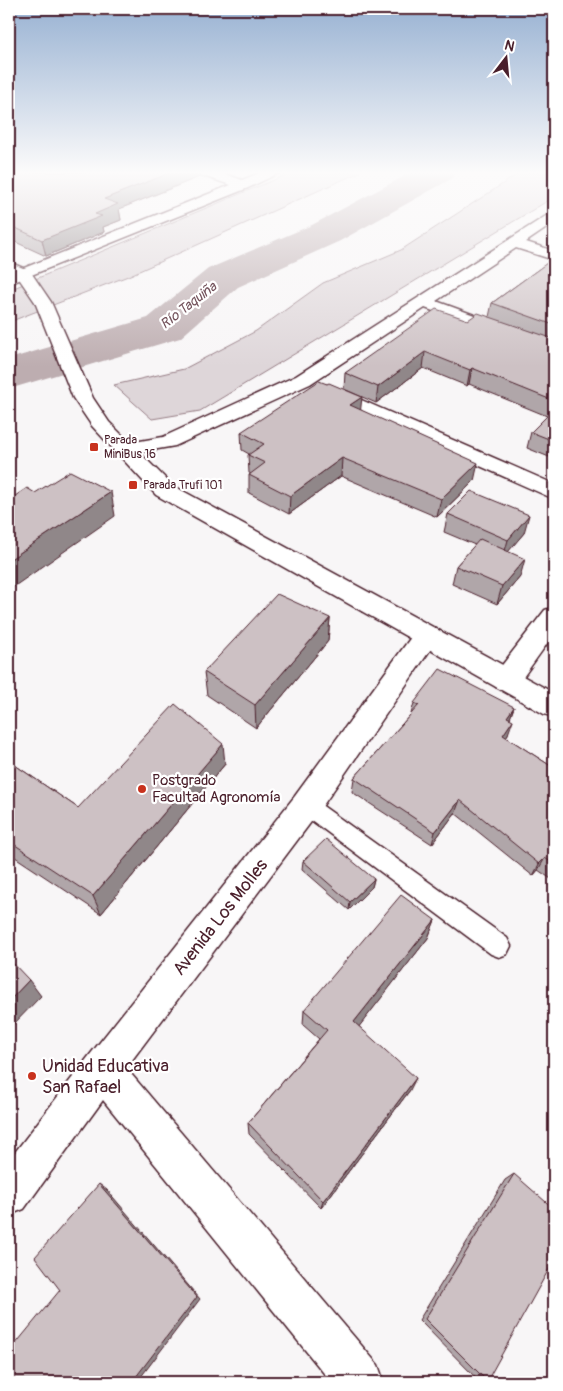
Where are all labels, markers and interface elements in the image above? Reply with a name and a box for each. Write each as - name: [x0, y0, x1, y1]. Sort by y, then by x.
- north arrow: [480, 32, 530, 82]
- text: N: [503, 37, 516, 55]
- water label: Río Taquiña: [157, 277, 221, 333]
- place label: Parada MiniBus 16: [104, 433, 156, 462]
- marker: Parada MiniBus 16: [88, 441, 100, 453]
- place label: Parada Trufi 101: [143, 478, 222, 493]
- marker: Parada Trufi 101: [127, 479, 139, 491]
- place label: Postgrado Facultad Agronomía: [152, 771, 281, 807]
- marker: Postgrado Facultad Agronomía: [136, 783, 148, 795]
- street label: Avenida Los Molles: [168, 854, 273, 980]
- place label: Unidad Educativa San Rafael: [42, 1055, 169, 1099]
- marker: Unidad Educativa San Rafael: [26, 1070, 38, 1082]

